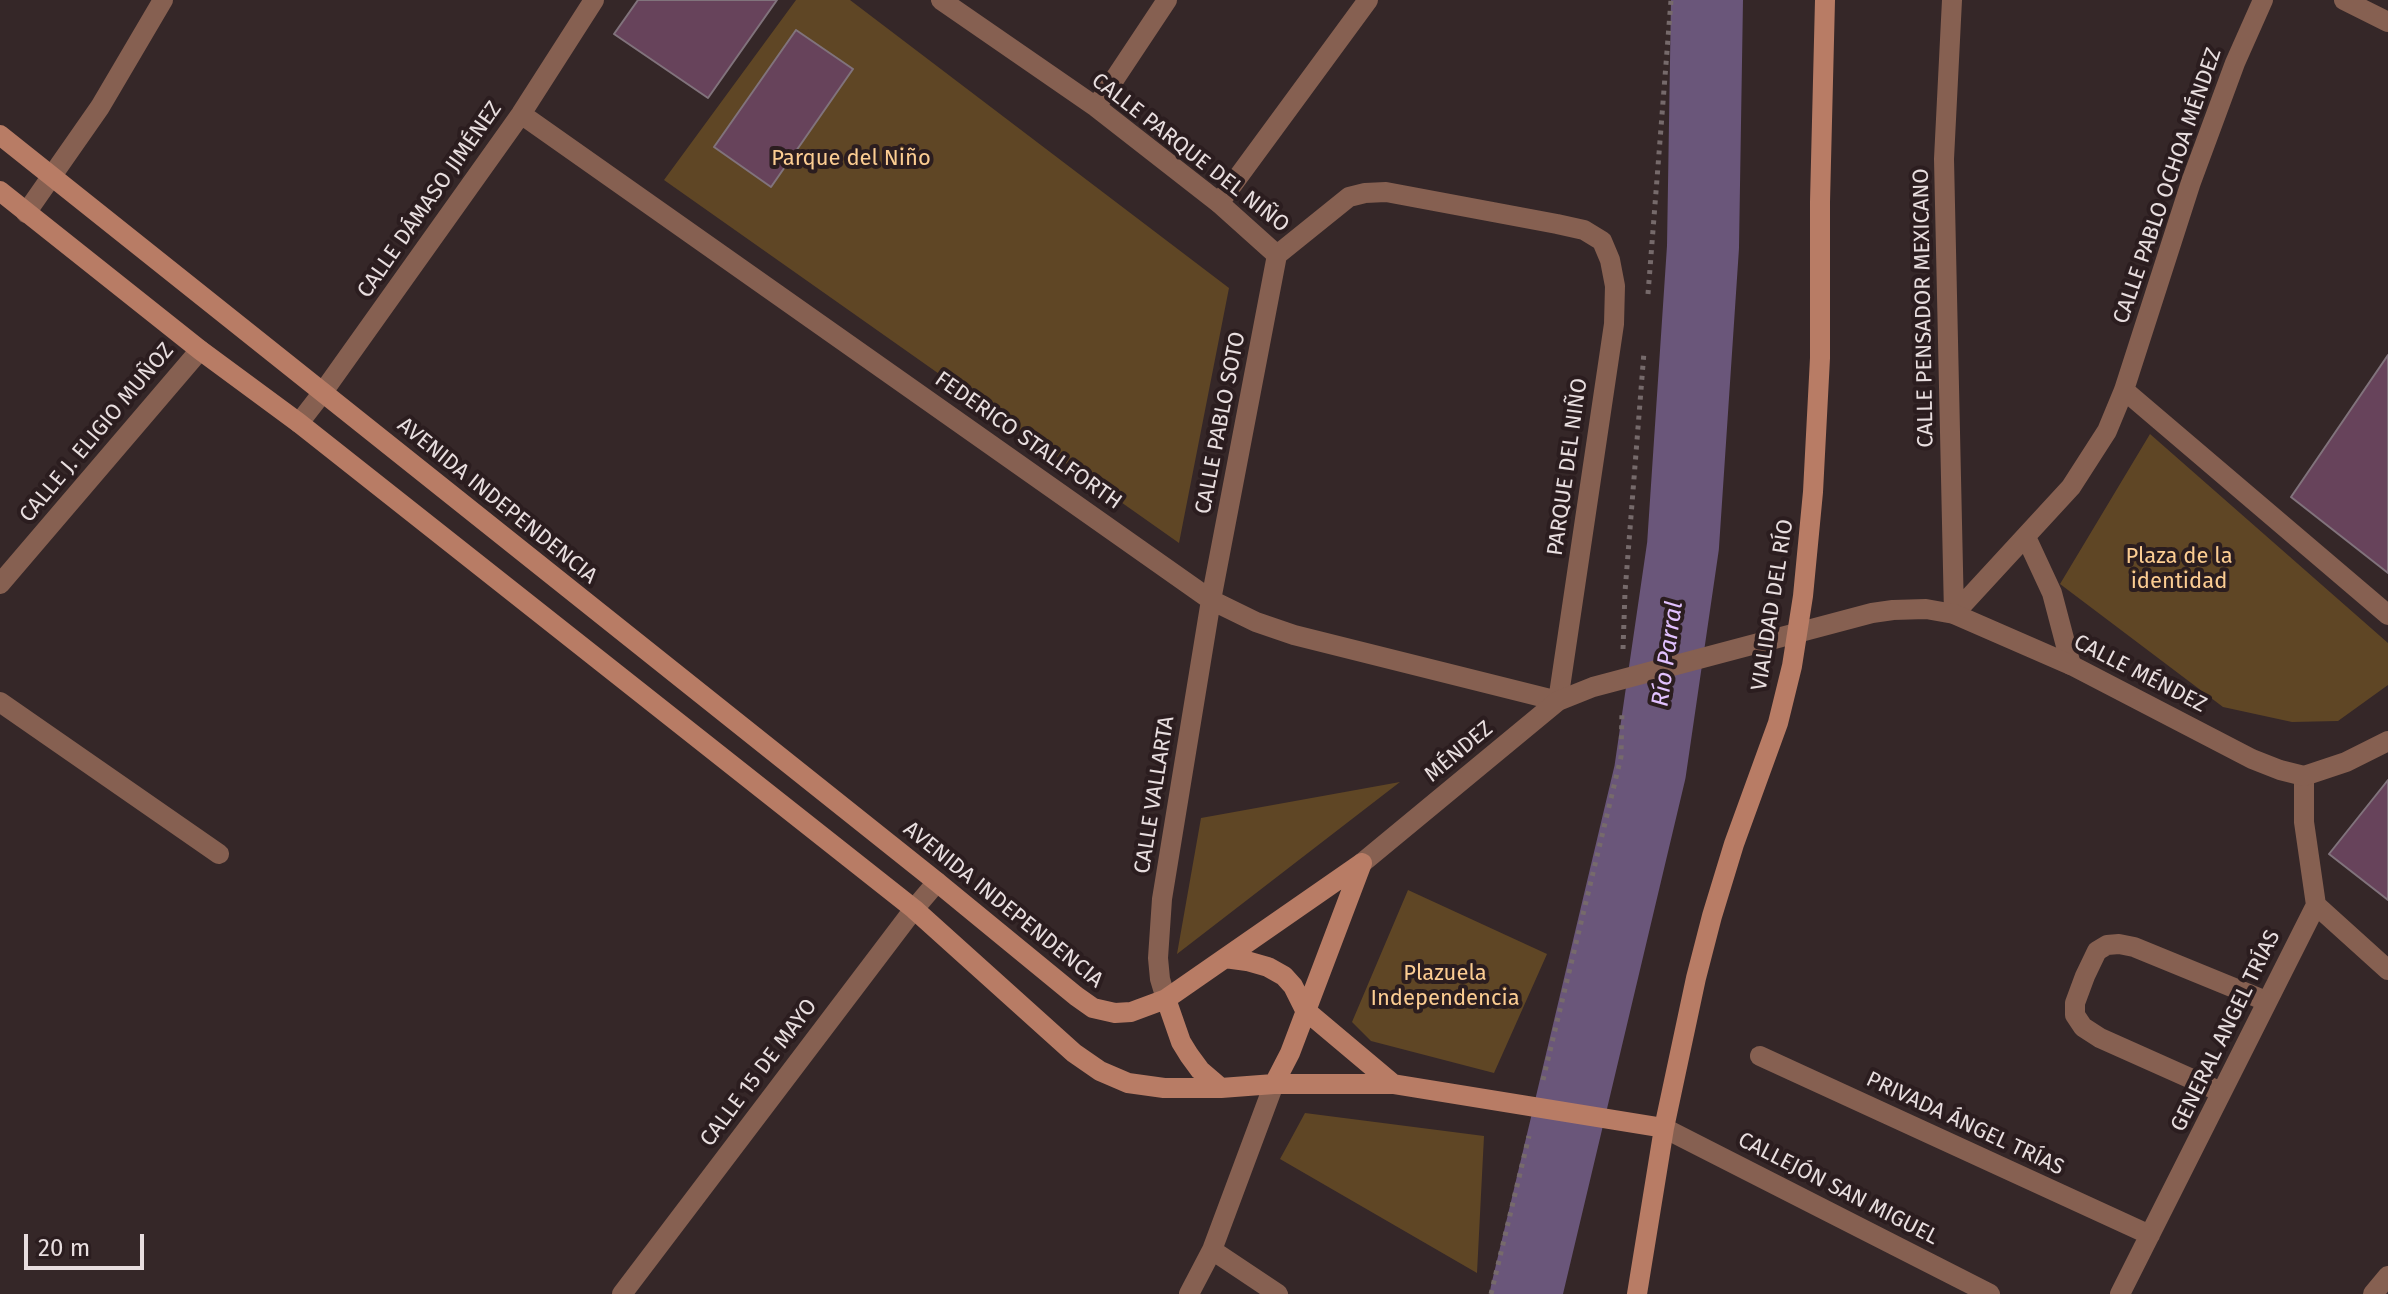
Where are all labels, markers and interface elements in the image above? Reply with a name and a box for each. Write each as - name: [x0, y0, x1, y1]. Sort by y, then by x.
- street label: CALLE PABLO OCHOA MÉNDEZ: [2108, 45, 2228, 327]
- street label: CALLE PARQUE DEL NIÑO: [1086, 68, 1294, 238]
- street label: CALLE DÁMASO JIMÉNEZ: [352, 97, 508, 303]
- park label: Parque del Niño: [771, 146, 931, 172]
- street label: CALLE PENSADOR MEXICANO: [1908, 168, 1940, 448]
- street label: CALLE PABLO SOTO: [1190, 330, 1252, 516]
- street label: CALLE J. ELIGIO MUÑOZ: [14, 338, 180, 528]
- street label: FEDERICO STALLFORTH: [929, 366, 1127, 516]
- street label: PARQUE DEL NIÑO: [1542, 377, 1594, 557]
- street label: AVENIDA INDEPENDENCIA: [392, 412, 602, 590]
- street label: VIALIDAD DEL RÍO: [1746, 517, 1800, 693]
- park label: Plaza de la identidad: [2125, 544, 2233, 596]
- water label: Río Parral: [1646, 599, 1690, 709]
- street label: CALLE MÉNDEZ: [2069, 629, 2211, 719]
- street label: CALLE VALLARTA: [1130, 714, 1180, 876]
- street label: MÉNDEZ: [1419, 716, 1499, 788]
- street label: AVENIDA INDEPENDENCIA: [898, 816, 1108, 994]
- street label: GENERAL ANGEL TRÍAS: [2166, 926, 2286, 1136]
- park label: Plazuela Independencia: [1370, 961, 1520, 1012]
- street label: CALLE 15 DE MAYO: [695, 994, 823, 1152]
- street label: PRIVADA ÁNGEL TRÍAS: [1862, 1067, 2068, 1181]
- street label: CALLEJÓN SAN MIGUEL: [1733, 1127, 1943, 1251]
- scale bar: [28, 1218, 148, 1268]
- text: 20 m: [38, 1234, 90, 1262]

